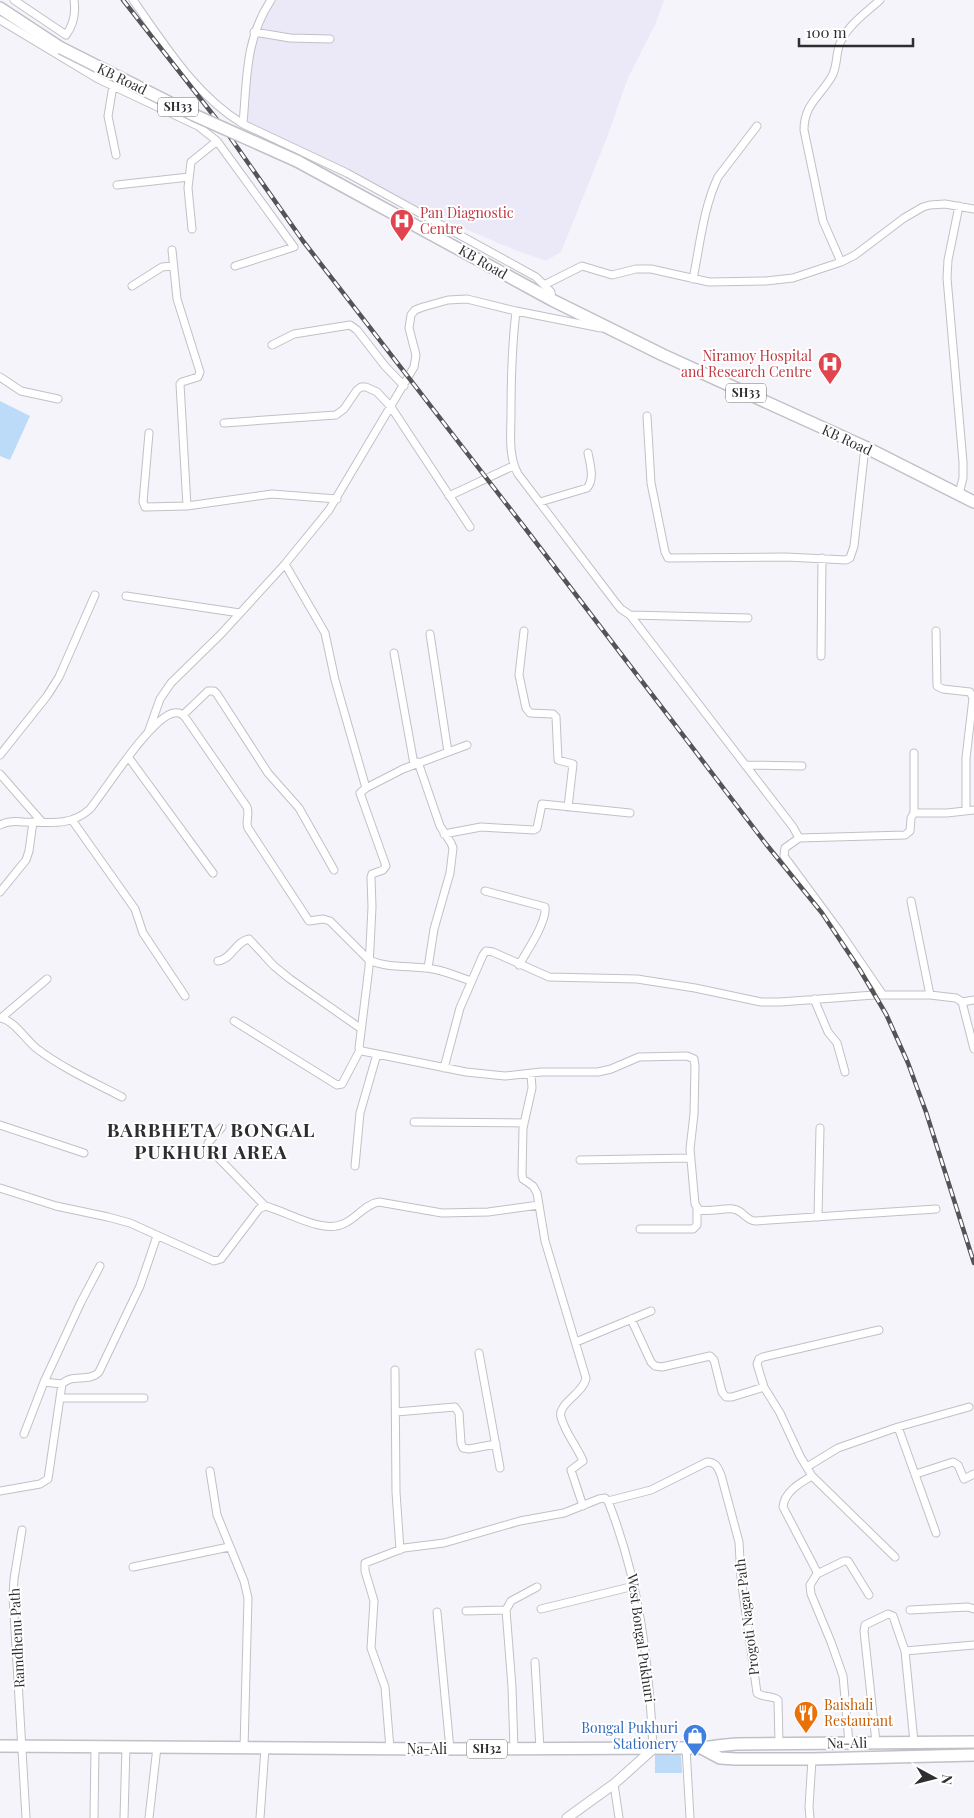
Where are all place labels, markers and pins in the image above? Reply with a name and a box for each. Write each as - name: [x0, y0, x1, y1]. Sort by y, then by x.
- place label: Pan Diagnostic Centre: [420, 203, 514, 238]
- hospital icon: Pan Diagnostic Centre: [389, 208, 415, 242]
- place label: Niramoy Hospital and Research Centre: [681, 346, 812, 381]
- hospital icon: Niramoy Hospital and Research Centre: [817, 351, 843, 385]
- place label: Baishali Restaurant: [824, 1695, 894, 1730]
- restaurant icon: Baishali Restaurant: [793, 1700, 819, 1734]
- place label: Bongal Pukhuri Stationery: [581, 1718, 678, 1753]
- shop icon: Bongal Pukhuri Stationery: [682, 1723, 708, 1757]

